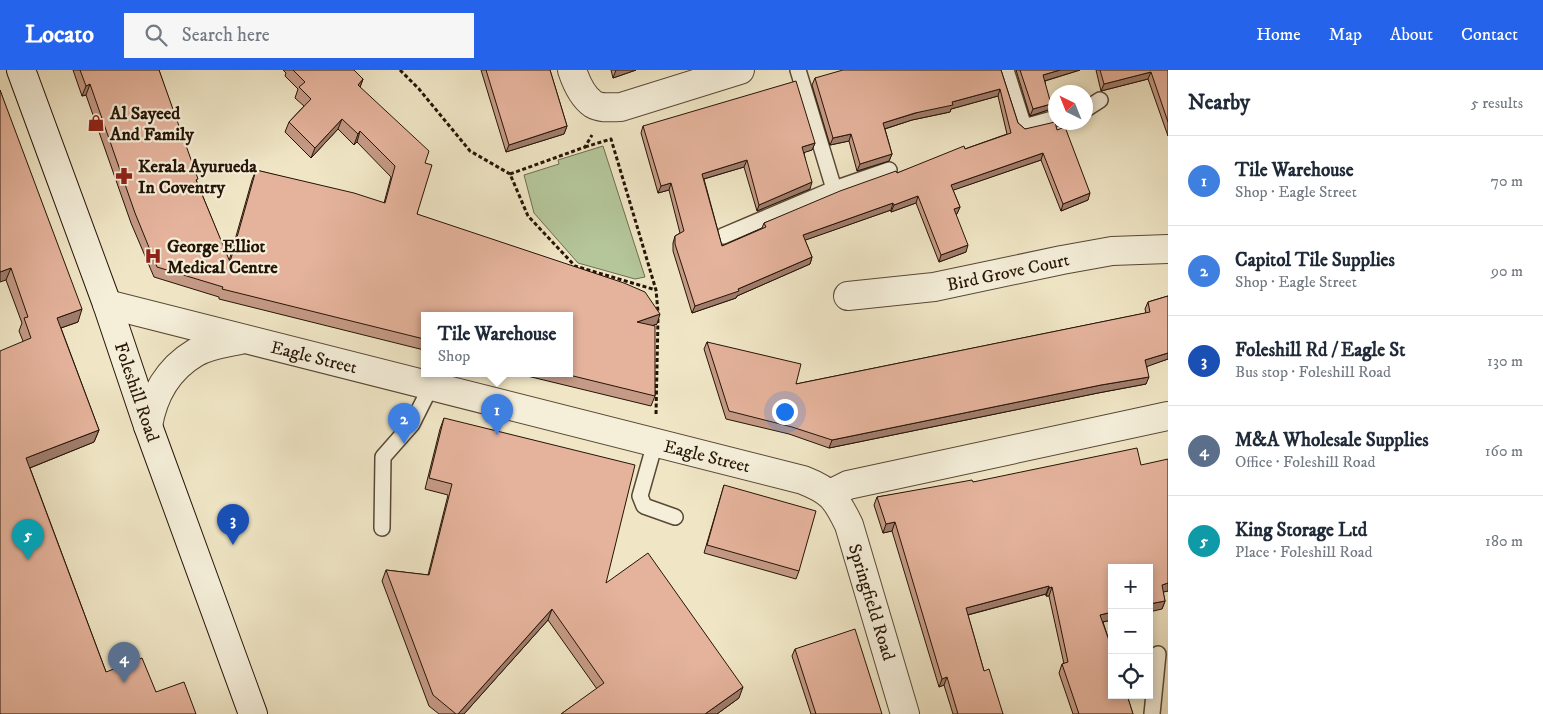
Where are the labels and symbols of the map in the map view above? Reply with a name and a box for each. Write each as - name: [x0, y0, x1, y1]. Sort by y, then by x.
- north arrow: [1048, 85, 1093, 130]
- place label: Al Sayeed And Family: [109, 103, 194, 146]
- shop icon: Al Sayeed And Family: [86, 113, 106, 133]
- place label: Kerala Ayurueda In Coventry: [138, 156, 257, 199]
- pharmacy icon: Kerala Ayurueda In Coventry: [114, 166, 134, 186]
- place label: George Elliot Medical Centre: [167, 236, 278, 279]
- hospital icon: George Elliot Medical Centre: [143, 246, 163, 266]
- street label: Bird Grove Court: [945, 249, 1072, 297]
- street label: Eagle Street: [268, 337, 360, 379]
- street label: Foleshill Road: [109, 340, 163, 445]
- pin: 1: [481, 394, 513, 435]
- your location: [772, 399, 798, 425]
- pin: 2: [388, 403, 420, 444]
- street label: Eagle Street: [661, 436, 753, 478]
- pin: 3: [217, 504, 249, 545]
- pin: 5: [12, 519, 44, 560]
- street label: Springfield Road: [843, 541, 899, 663]
- pin: 4: [108, 642, 140, 683]

